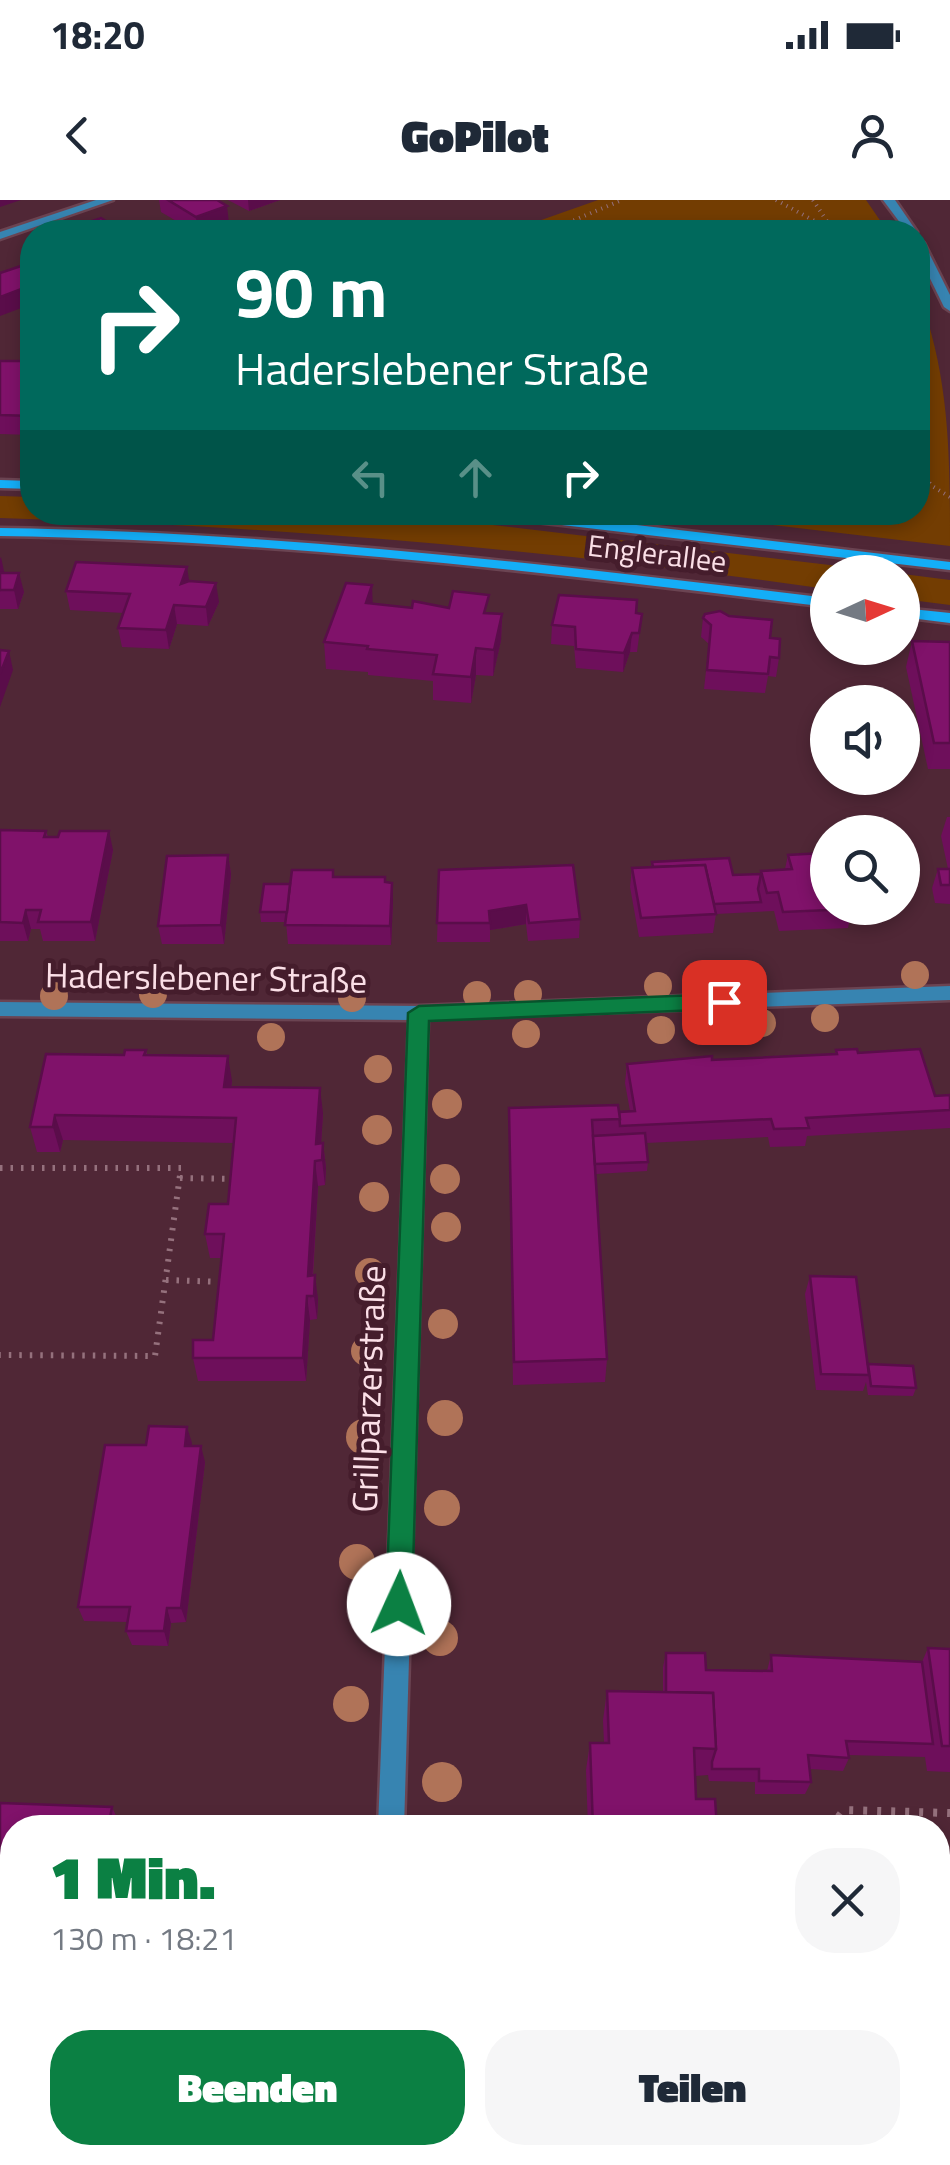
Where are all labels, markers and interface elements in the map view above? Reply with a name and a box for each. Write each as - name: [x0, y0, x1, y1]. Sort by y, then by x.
- text: 18:20: [50, 6, 145, 64]
- text: GoPilot: [401, 101, 549, 169]
- icon: back: [50, 108, 105, 163]
- icon: person: [845, 108, 900, 163]
- text: 90 m: [235, 238, 388, 344]
- icon: right: [70, 260, 200, 390]
- text: Haderslebener Straße: [235, 334, 649, 402]
- icon: left: [343, 450, 398, 505]
- icon: ahead: [448, 450, 503, 505]
- icon: right: [553, 450, 608, 505]
- street label: Englerallee: [585, 522, 729, 584]
- north arrow: [810, 555, 920, 665]
- map controls: [810, 555, 920, 925]
- button: sound: [810, 685, 920, 795]
- button: search: [810, 815, 920, 925]
- street label: Haderslebener Straße: [44, 947, 368, 1007]
- pin: [682, 960, 767, 1045]
- icon: arrive: [697, 975, 752, 1030]
- street label: Grillparzerstraße: [337, 1265, 399, 1513]
- position arrow: [347, 1552, 451, 1656]
- text: 1 Min.: [50, 1831, 216, 1922]
- button: close: [795, 1848, 900, 1953]
- text: 130 m · 18:21: [50, 1914, 237, 1962]
- button: Beenden: [50, 2030, 465, 2145]
- button: Teilen: [485, 2030, 900, 2145]

